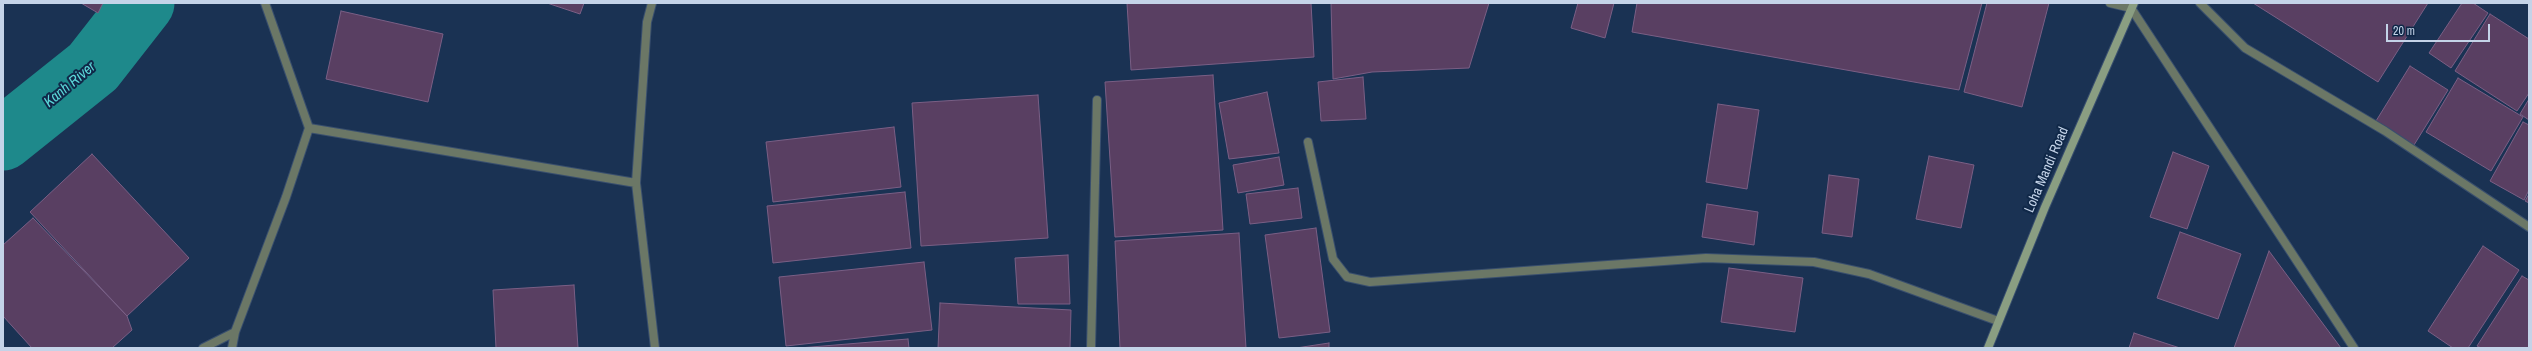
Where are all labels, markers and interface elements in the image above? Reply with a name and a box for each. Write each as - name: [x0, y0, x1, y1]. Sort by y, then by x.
- scale bar: [2388, 16, 2492, 42]
- text: 20 m: [2393, 23, 2415, 39]
- water label: Kanh River: [41, 58, 99, 112]
- street label: Loha Mandi Road: [2021, 125, 2073, 215]

